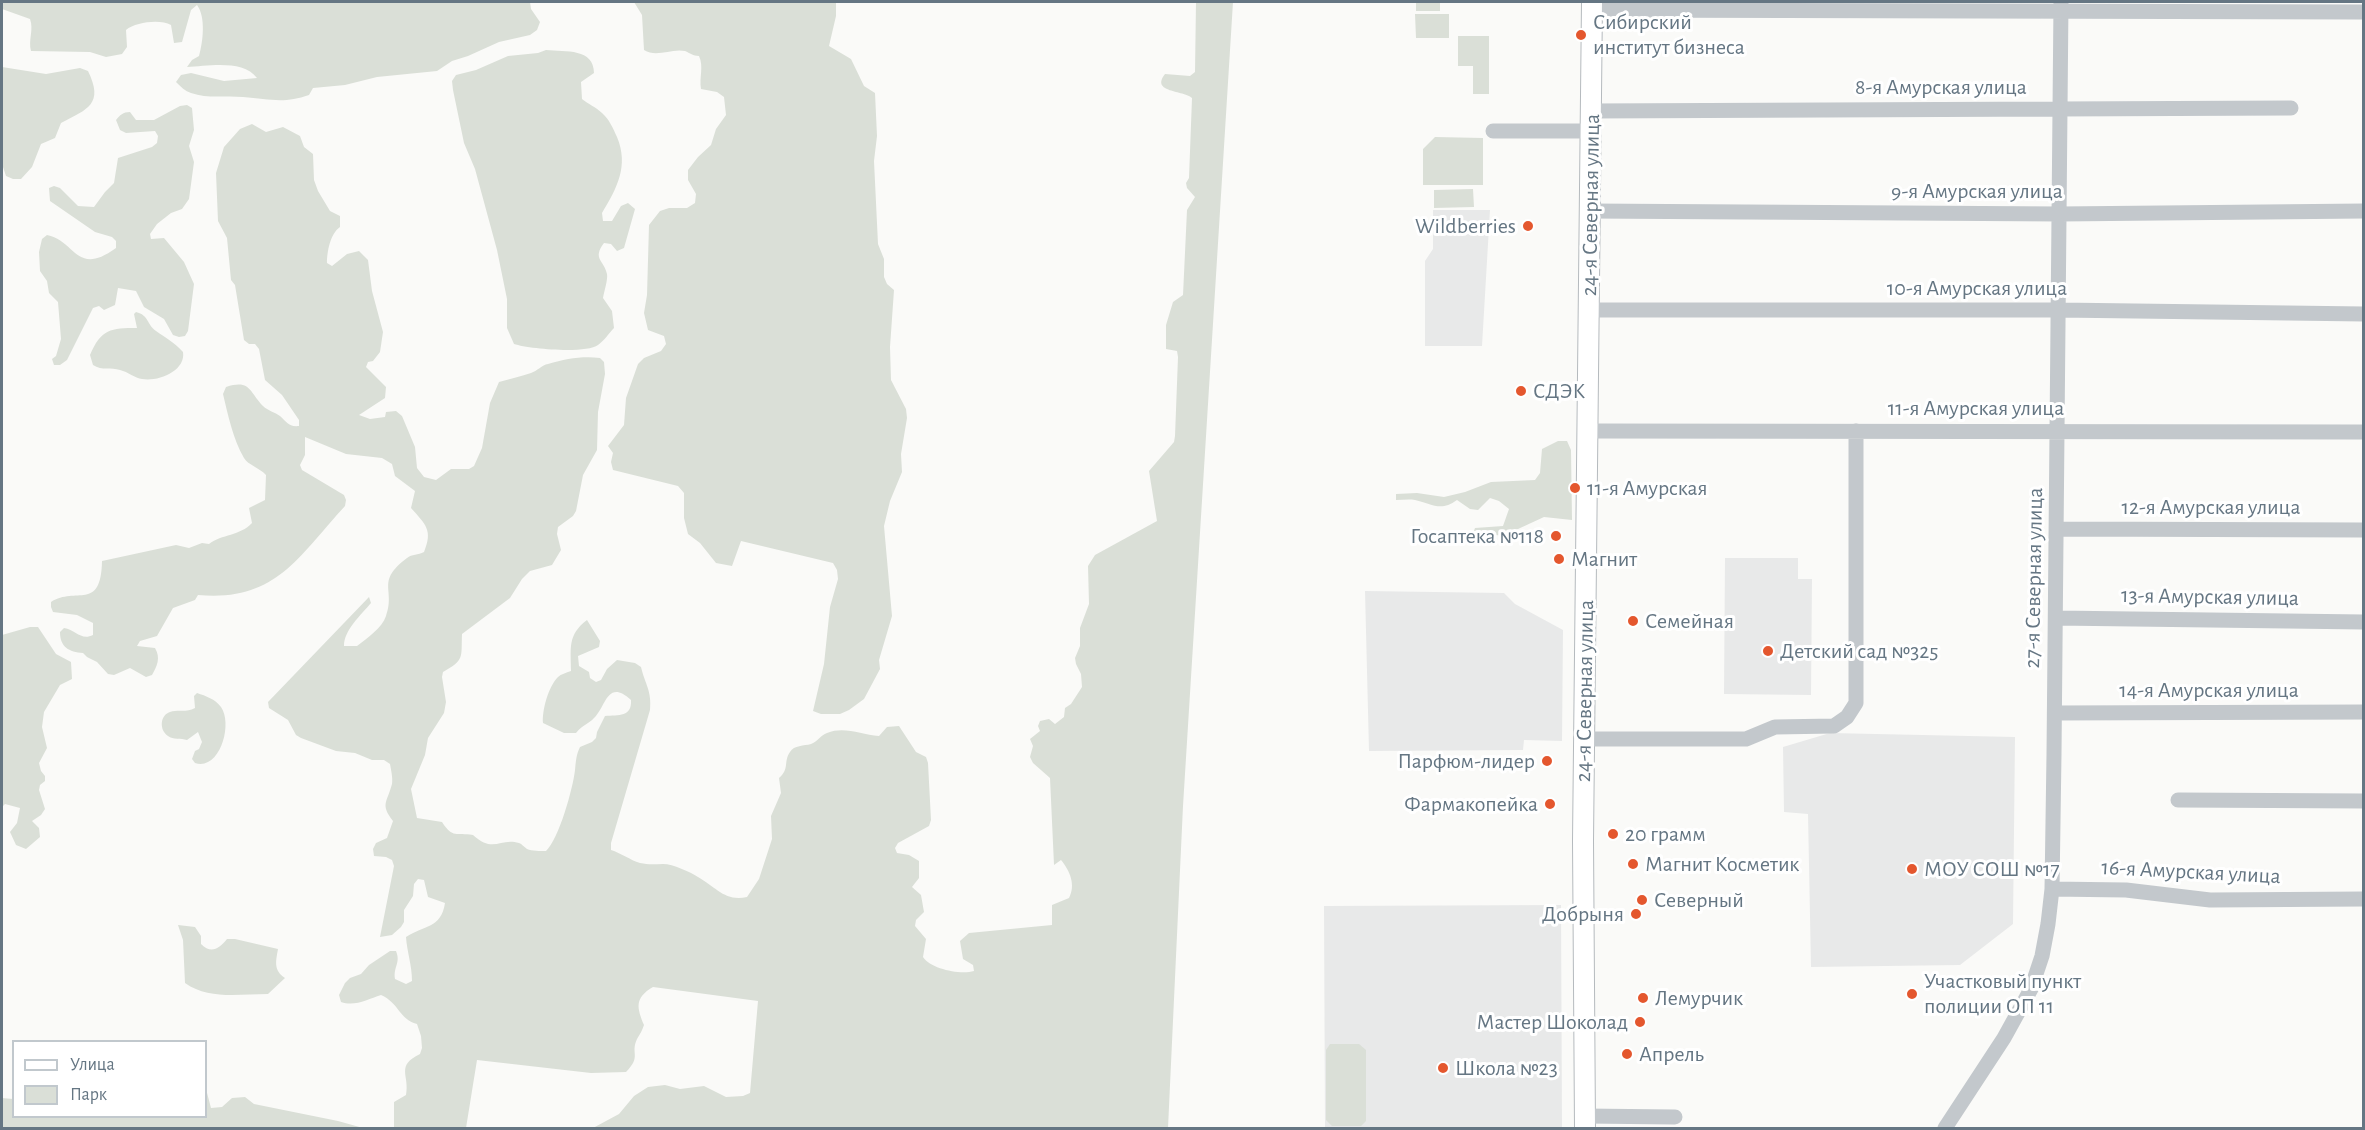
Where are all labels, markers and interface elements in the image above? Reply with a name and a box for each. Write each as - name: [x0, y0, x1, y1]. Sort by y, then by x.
- place label: Сибирский институт бизнеса: [1593, 9, 1745, 60]
- marker: Сибирский институт бизнеса: [1574, 28, 1588, 42]
- street label: 8-я Амурская улица: [1855, 74, 2027, 100]
- street label: 24-я Северная улица: [1576, 114, 1606, 296]
- street label: 9-я Амурская улица: [1891, 178, 2063, 204]
- place label: Wildberries: [1415, 213, 1516, 239]
- marker: Wildberries: [1521, 219, 1535, 233]
- street label: 10-я Амурская улица: [1887, 275, 2067, 301]
- place label: СДЭК: [1533, 378, 1585, 404]
- marker: СДЭК: [1514, 384, 1528, 398]
- street label: 11-я Амурская улица: [1888, 395, 2064, 421]
- place label: 11-я Амурская: [1587, 475, 1708, 501]
- marker: 11-я Амурская: [1568, 481, 1582, 495]
- street label: 27-я Северная улица: [2019, 487, 2049, 669]
- street label: 12-я Амурская улица: [2122, 494, 2300, 520]
- place label: Госаптека №118: [1410, 523, 1544, 549]
- marker: Госаптека №118: [1549, 529, 1563, 543]
- place label: Магнит: [1571, 546, 1637, 572]
- marker: Магнит: [1552, 552, 1566, 566]
- street label: 13-я Амурская улица: [2121, 582, 2299, 612]
- street label: 24-я Северная улица: [1570, 600, 1600, 782]
- place label: Семейная: [1645, 608, 1734, 634]
- marker: Семейная: [1626, 614, 1640, 628]
- place label: Детский сад №325: [1780, 638, 1939, 664]
- marker: Детский сад №325: [1761, 644, 1775, 658]
- street label: 14-я Амурская улица: [2119, 677, 2299, 703]
- place label: Парфюм-лидер: [1398, 748, 1535, 774]
- marker: Парфюм-лидер: [1540, 754, 1554, 768]
- place label: Фармакопейка: [1404, 791, 1538, 817]
- marker: Фармакопейка: [1543, 797, 1557, 811]
- place label: 20 грамм: [1625, 821, 1706, 847]
- marker: 20 грамм: [1606, 827, 1620, 841]
- place label: Магнит Косметик: [1645, 851, 1799, 877]
- street label: 16-я Амурская улица: [2101, 854, 2281, 890]
- place label: МОУ СОШ №17: [1924, 856, 2060, 882]
- marker: Магнит Косметик: [1626, 857, 1640, 871]
- marker: МОУ СОШ №17: [1905, 862, 1919, 876]
- place label: Северный: [1654, 887, 1744, 913]
- marker: Северный: [1635, 893, 1649, 907]
- place label: Добрыня: [1542, 901, 1624, 927]
- marker: Добрыня: [1629, 907, 1643, 921]
- place label: Участковый пункт полиции ОП 11: [1924, 968, 2081, 1020]
- place label: Лемурчик: [1655, 985, 1743, 1011]
- marker: Участковый пункт полиции ОП 11: [1905, 987, 1919, 1001]
- marker: Лемурчик: [1636, 991, 1650, 1005]
- place label: Мастер Шоколад: [1477, 1009, 1628, 1035]
- marker: Мастер Шоколад: [1633, 1015, 1647, 1029]
- legend: [12, 1040, 207, 1118]
- place label: Апрель: [1639, 1041, 1704, 1067]
- marker: Апрель: [1620, 1047, 1634, 1061]
- place label: Школа №23: [1455, 1055, 1558, 1081]
- text: Улица: [70, 1056, 115, 1074]
- marker: Школа №23: [1436, 1061, 1450, 1075]
- text: Парк: [70, 1086, 107, 1104]

